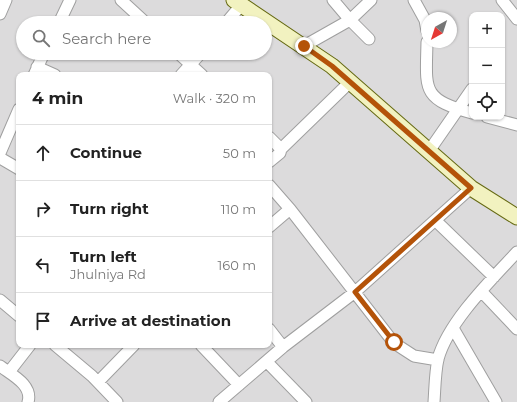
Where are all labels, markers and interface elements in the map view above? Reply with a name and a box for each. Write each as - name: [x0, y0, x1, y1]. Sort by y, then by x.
- north arrow: [421, 12, 457, 48]
- map controls: [469, 12, 505, 120]
- button: +: [469, 12, 505, 48]
- search box: [16, 16, 272, 60]
- icon: search: [30, 27, 52, 49]
- text: Search here: [62, 29, 151, 48]
- route end: [295, 37, 313, 55]
- button: −: [469, 48, 505, 84]
- button: locate: [469, 84, 505, 120]
- text: 4 min: [32, 88, 83, 108]
- text: Walk · 320 m: [173, 90, 256, 106]
- icon: ahead: [32, 142, 54, 164]
- text: Continue: [70, 143, 142, 162]
- text: 50 m: [223, 145, 256, 161]
- icon: right: [32, 198, 54, 220]
- text: Turn right: [70, 199, 149, 218]
- text: 110 m: [221, 201, 256, 217]
- text: Turn left: [70, 247, 137, 266]
- icon: left: [32, 254, 54, 276]
- text: 160 m: [218, 257, 256, 273]
- text: Jhulniya Rd: [70, 266, 146, 282]
- icon: arrive: [32, 310, 54, 332]
- text: Arrive at destination: [70, 311, 231, 330]
- route start: [385, 333, 403, 351]

